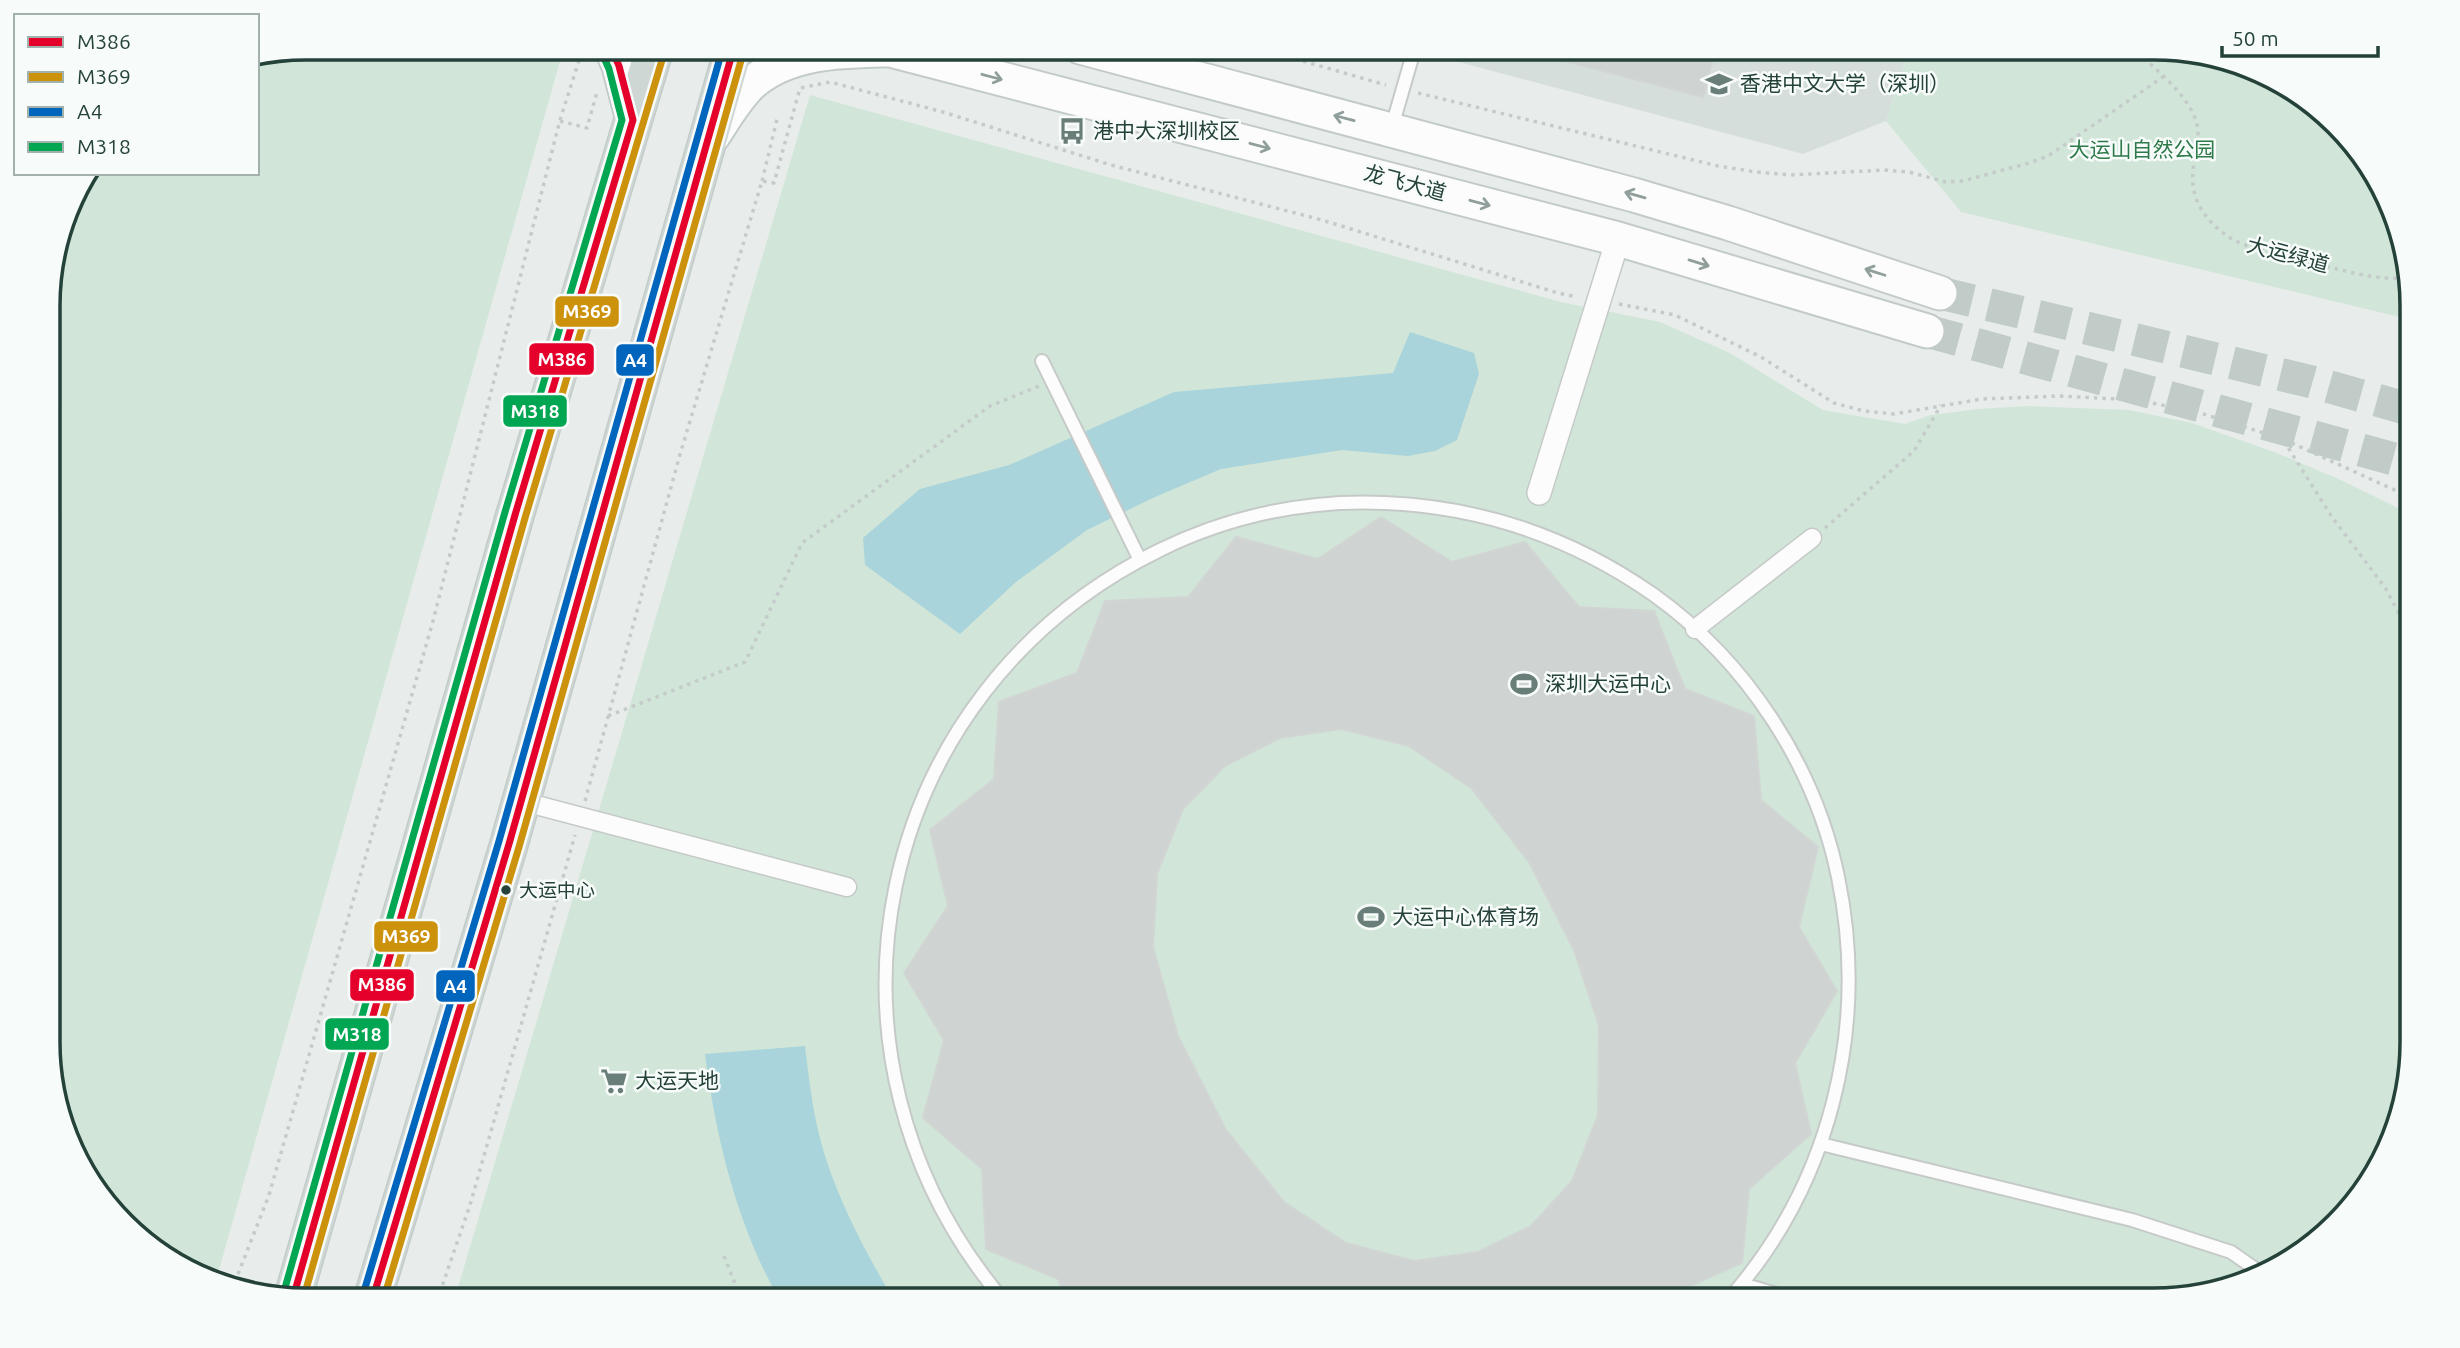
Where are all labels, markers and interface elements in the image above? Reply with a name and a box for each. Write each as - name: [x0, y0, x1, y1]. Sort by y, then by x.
- legend: [14, 14, 259, 175]
- scale bar: [2222, 14, 2378, 58]
- text: 50 m: [2232, 26, 2279, 50]
- text: M386: [77, 29, 131, 53]
- text: M369: [77, 64, 131, 88]
- school or university icon: 香港中文大学（深圳）: [1704, 69, 1734, 99]
- one-way arrow: [980, 71, 1003, 84]
- place label: 香港中文大学（深圳）: [1740, 71, 1950, 95]
- text: A4: [77, 99, 103, 123]
- one-way arrow: [1333, 110, 1355, 123]
- bus stop icon: 港中大深圳校区: [1057, 116, 1087, 146]
- place label: 港中大深圳校区: [1093, 118, 1240, 142]
- text: M318: [77, 134, 131, 158]
- park label: 大运山自然公园: [2069, 137, 2216, 161]
- one-way arrow: [1248, 140, 1271, 153]
- street label: 龙飞大道: [1362, 160, 1449, 204]
- one-way arrow: [1624, 188, 1646, 201]
- one-way arrow: [1468, 197, 1491, 210]
- street label: 大运绿道: [2245, 232, 2332, 276]
- one-way arrow: [1688, 258, 1710, 271]
- one-way arrow: [1864, 265, 1886, 277]
- line badge: M369: [554, 295, 620, 328]
- text: M369: [562, 300, 612, 322]
- line badge: M386: [528, 342, 595, 376]
- line badge: A4: [615, 343, 655, 377]
- text: M386: [537, 348, 587, 370]
- text: A4: [623, 349, 647, 371]
- line badge: M318: [502, 394, 568, 428]
- text: M318: [510, 400, 560, 422]
- sports icon: 深圳大运中心: [1509, 669, 1539, 699]
- place label: 深圳大运中心: [1545, 671, 1671, 695]
- place label: 大运中心: [519, 879, 595, 901]
- marker: 大运中心: [499, 883, 513, 897]
- sports icon: 大运中心体育场: [1356, 902, 1386, 932]
- place label: 大运中心体育场: [1392, 904, 1539, 928]
- line badge: M369: [373, 920, 439, 953]
- text: M369: [381, 925, 431, 947]
- line badge: M386: [349, 968, 415, 1002]
- line badge: A4: [435, 969, 476, 1003]
- text: M386: [357, 973, 407, 995]
- text: A4: [443, 975, 467, 997]
- line badge: M318: [324, 1017, 390, 1051]
- text: M318: [332, 1023, 382, 1045]
- supermarket icon: 大运天地: [599, 1066, 629, 1096]
- place label: 大运天地: [635, 1068, 719, 1092]

